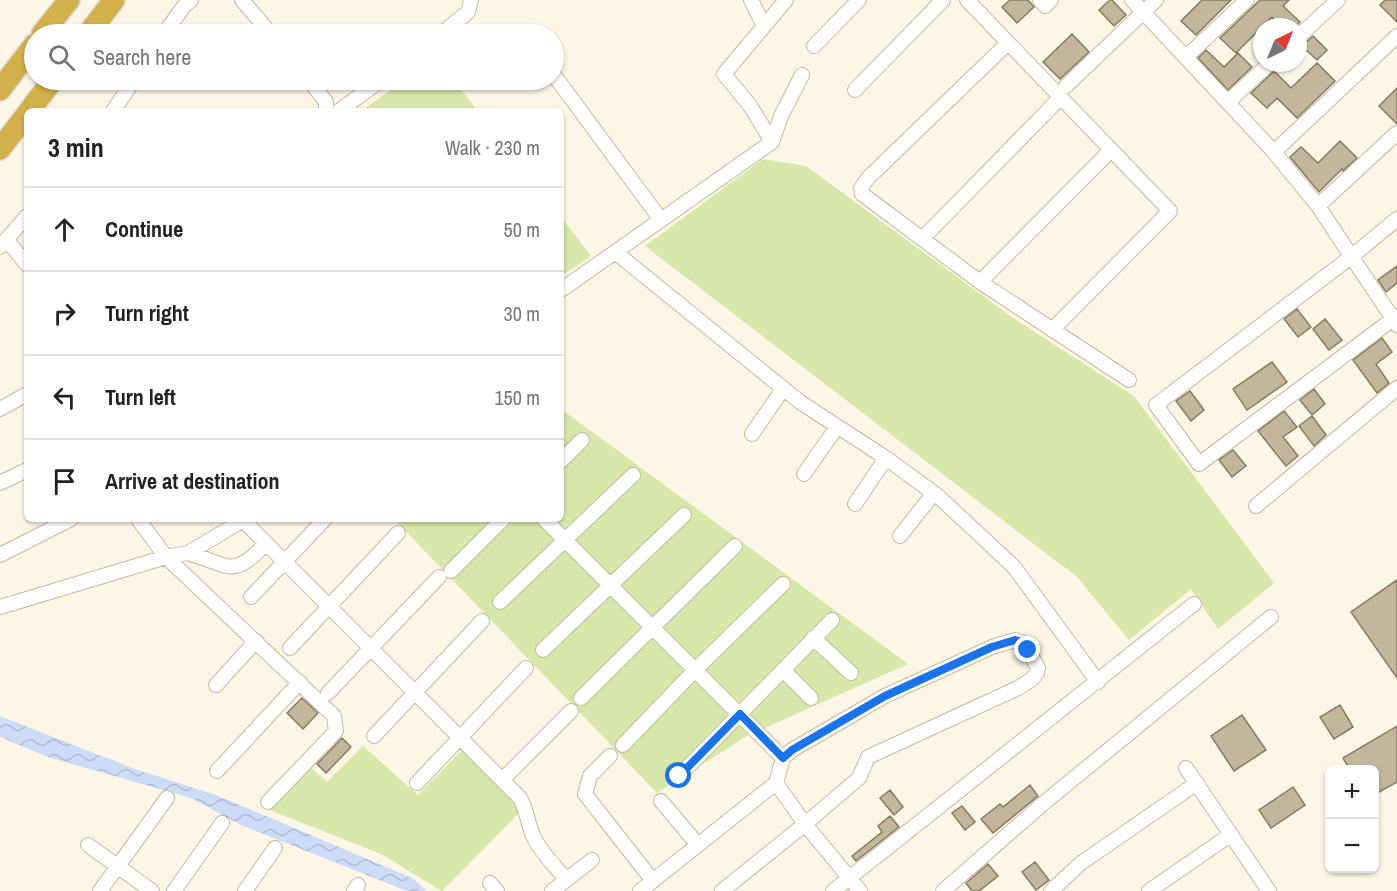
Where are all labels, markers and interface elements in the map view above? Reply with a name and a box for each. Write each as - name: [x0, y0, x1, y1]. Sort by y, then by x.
- north arrow: [1253, 18, 1307, 72]
- search box: [24, 24, 564, 90]
- icon: search: [45, 41, 78, 74]
- text: Search here: [93, 42, 191, 72]
- text: 3 min: [48, 130, 104, 165]
- text: Walk · 230 m: [445, 134, 540, 161]
- icon: ahead: [48, 213, 81, 246]
- text: Continue: [105, 214, 183, 244]
- text: 50 m: [504, 216, 540, 243]
- icon: right: [48, 297, 81, 330]
- text: Turn right: [105, 298, 189, 328]
- text: 30 m: [504, 300, 540, 327]
- icon: left: [48, 381, 81, 414]
- text: Turn left: [105, 382, 176, 412]
- text: 150 m: [494, 384, 540, 411]
- icon: arrive: [48, 465, 81, 498]
- text: Arrive at destination: [105, 466, 279, 496]
- route end: [1014, 636, 1040, 662]
- route start: [665, 762, 691, 788]
- map controls: [1325, 765, 1379, 873]
- button: +: [1325, 765, 1379, 819]
- button: −: [1325, 819, 1379, 873]

